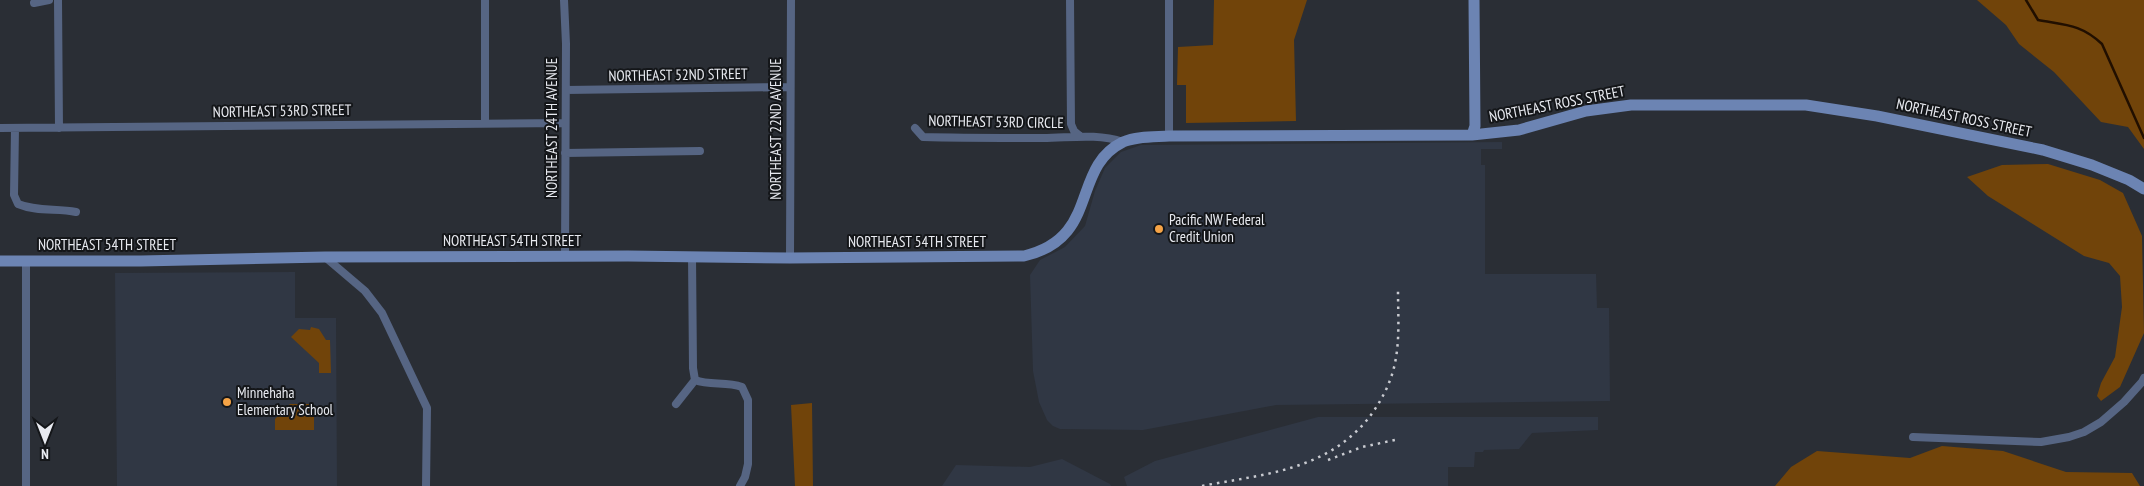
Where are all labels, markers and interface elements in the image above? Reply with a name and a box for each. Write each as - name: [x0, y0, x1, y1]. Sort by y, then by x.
- street label: NORTHEAST 24TH AVENUE: [542, 58, 561, 198]
- street label: NORTHEAST 22ND AVENUE: [766, 58, 785, 200]
- street label: NORTHEAST 52ND STREET: [608, 64, 748, 85]
- street label: NORTHEAST ROSS STREET: [1487, 81, 1627, 126]
- street label: NORTHEAST ROSS STREET: [1895, 94, 2034, 141]
- street label: NORTHEAST 53RD STREET: [213, 100, 352, 121]
- street label: NORTHEAST 53RD CIRCLE: [928, 111, 1064, 132]
- place label: Pacific NW Federal Credit Union: [1169, 210, 1265, 246]
- marker: Pacific NW Federal Credit Union: [1153, 223, 1165, 235]
- street label: NORTHEAST 54TH STREET: [443, 231, 581, 250]
- street label: NORTHEAST 54TH STREET: [848, 232, 986, 251]
- street label: NORTHEAST 54TH STREET: [38, 235, 176, 254]
- place label: Minnehaha Elementary School: [237, 383, 334, 419]
- marker: Minnehaha Elementary School: [221, 396, 233, 408]
- north arrow: [20, 416, 70, 466]
- text: N: [41, 445, 49, 463]

